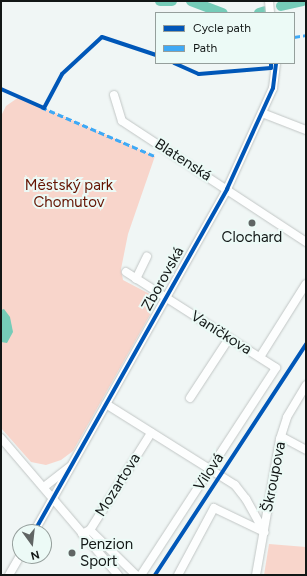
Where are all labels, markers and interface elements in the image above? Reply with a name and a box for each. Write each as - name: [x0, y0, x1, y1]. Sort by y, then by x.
- legend: [155, 12, 295, 64]
- text: Cycle path: [193, 21, 251, 35]
- text: Path: [193, 41, 217, 55]
- street label: Blatenská: [151, 135, 215, 185]
- park label: Městský park Chomutov: [25, 176, 113, 211]
- marker: Clochard: [247, 218, 257, 228]
- place label: Clochard: [222, 229, 282, 247]
- street label: Zborovská: [138, 244, 188, 314]
- street label: Vaníčkova: [187, 307, 255, 359]
- street label: Škroupova: [258, 440, 290, 514]
- street label: Mozartova: [92, 450, 144, 520]
- street label: Vilová: [190, 450, 228, 494]
- north arrow: [12, 524, 52, 564]
- place label: Penzion Sport: [80, 535, 133, 570]
- text: N: [29, 548, 41, 562]
- marker: Penzion Sport: [67, 548, 77, 558]

